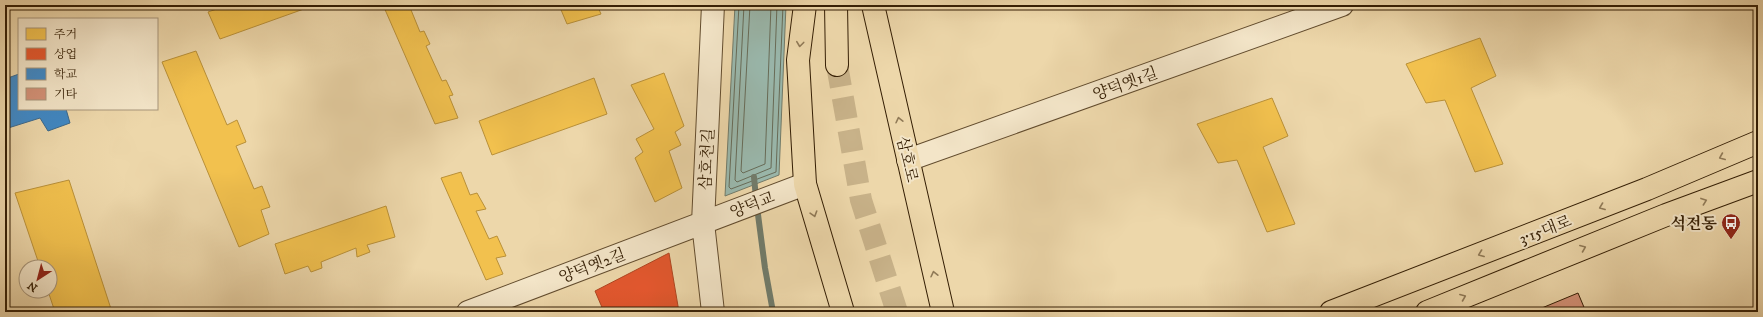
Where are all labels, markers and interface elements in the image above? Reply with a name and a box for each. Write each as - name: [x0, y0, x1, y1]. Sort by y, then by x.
- legend: [18, 18, 158, 110]
- text: 주거: [54, 27, 77, 42]
- one-way arrow: [796, 41, 805, 47]
- text: 상업: [54, 47, 77, 62]
- street label: 양덕옛1길: [1090, 63, 1161, 105]
- text: 학교: [54, 67, 78, 82]
- text: 기타: [54, 87, 78, 102]
- one-way arrow: [895, 117, 903, 123]
- street label: 삼호천길: [695, 128, 719, 190]
- street label: 삼호로: [892, 134, 922, 185]
- one-way arrow: [1719, 152, 1727, 160]
- street label: 양덕교: [727, 187, 778, 223]
- one-way arrow: [1701, 197, 1708, 205]
- one-way arrow: [1599, 202, 1606, 210]
- one-way arrow: [809, 210, 818, 217]
- street label: 3·15대로: [1516, 211, 1575, 249]
- bus stop icon: 석전동: [1720, 212, 1742, 240]
- place label: 석전동: [1671, 214, 1718, 234]
- street label: 양덕옛2길: [556, 244, 628, 288]
- one-way arrow: [1580, 245, 1587, 253]
- one-way arrow: [1477, 249, 1484, 257]
- north arrow: [18, 259, 58, 299]
- one-way arrow: [930, 271, 939, 278]
- text: N: [25, 278, 40, 295]
- one-way arrow: [1459, 294, 1466, 302]

